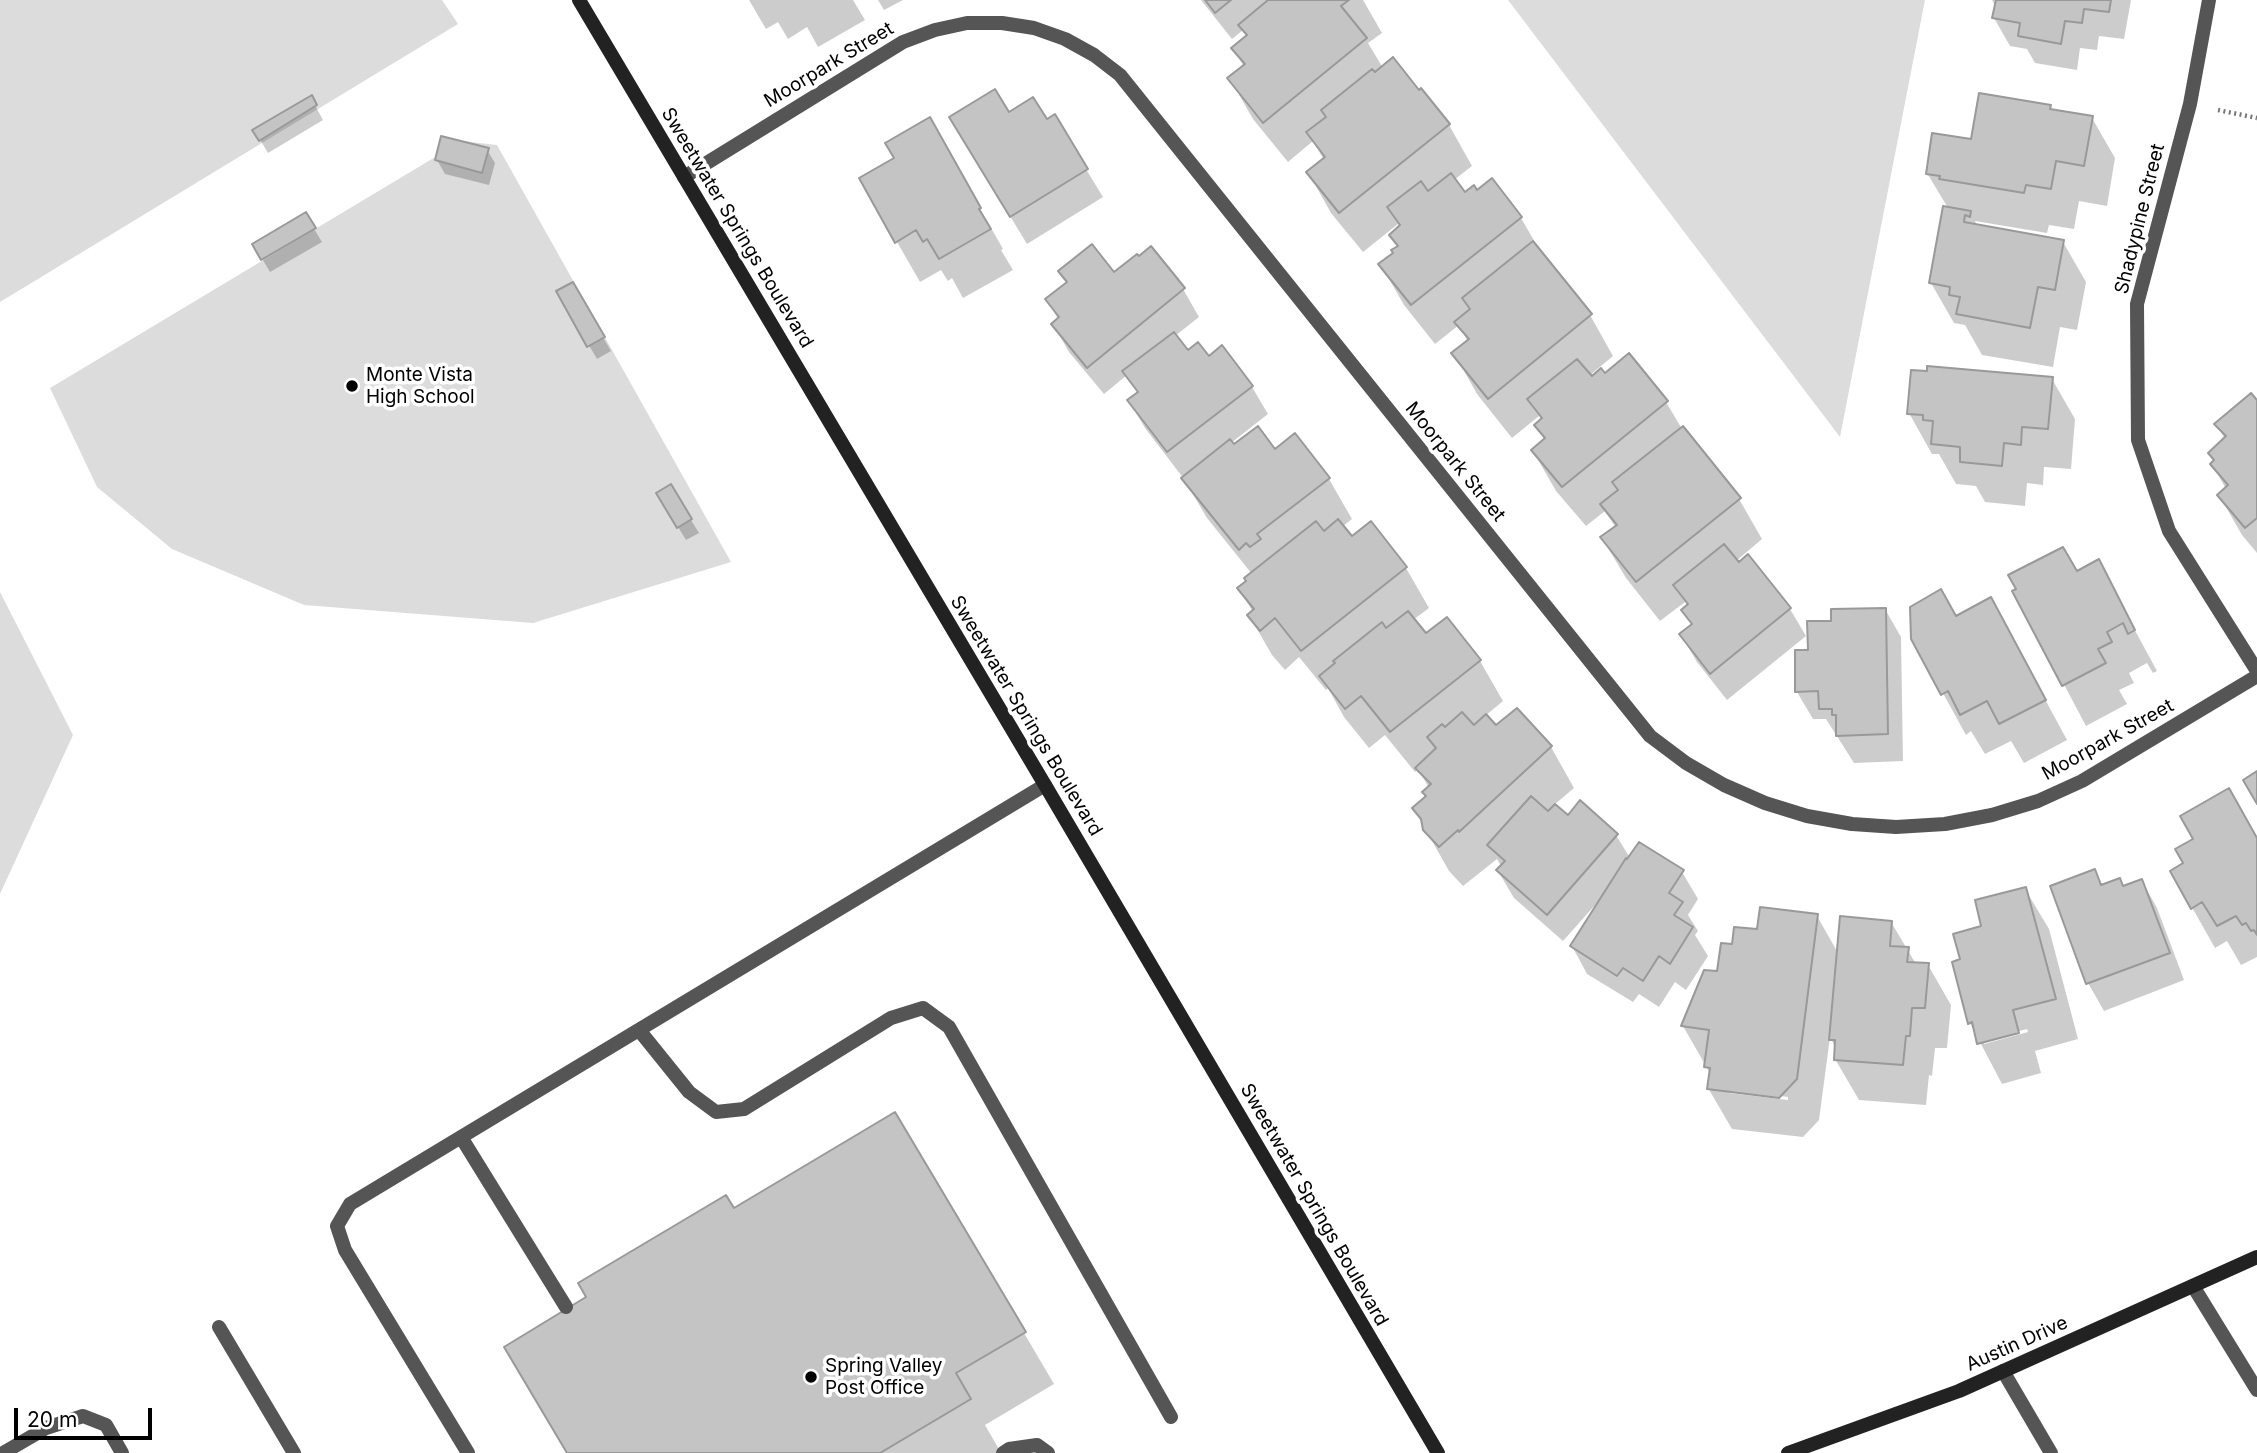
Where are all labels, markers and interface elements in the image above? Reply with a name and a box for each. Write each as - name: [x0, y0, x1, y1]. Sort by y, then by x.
- street label: Moorpark Street: [760, 17, 898, 113]
- street label: Sweetwater Springs Boulevard: [656, 104, 818, 352]
- street label: Shadypine Street: [2110, 142, 2170, 296]
- place label: Monte Vista High School: [366, 364, 475, 408]
- marker: Monte Vista High School: [344, 378, 360, 394]
- street label: Moorpark Street: [1400, 398, 1510, 526]
- street label: Sweetwater Springs Boulevard: [945, 592, 1107, 840]
- street label: Moorpark Street: [2038, 694, 2178, 786]
- street label: Sweetwater Springs Boulevard: [1235, 1080, 1393, 1330]
- street label: Austin Drive: [1963, 1311, 2071, 1377]
- place label: Spring Valley Post Office: [825, 1355, 942, 1399]
- marker: Spring Valley Post Office: [803, 1369, 819, 1385]
- scale bar: [18, 1394, 156, 1438]
- text: 20 m: [27, 1407, 77, 1432]

